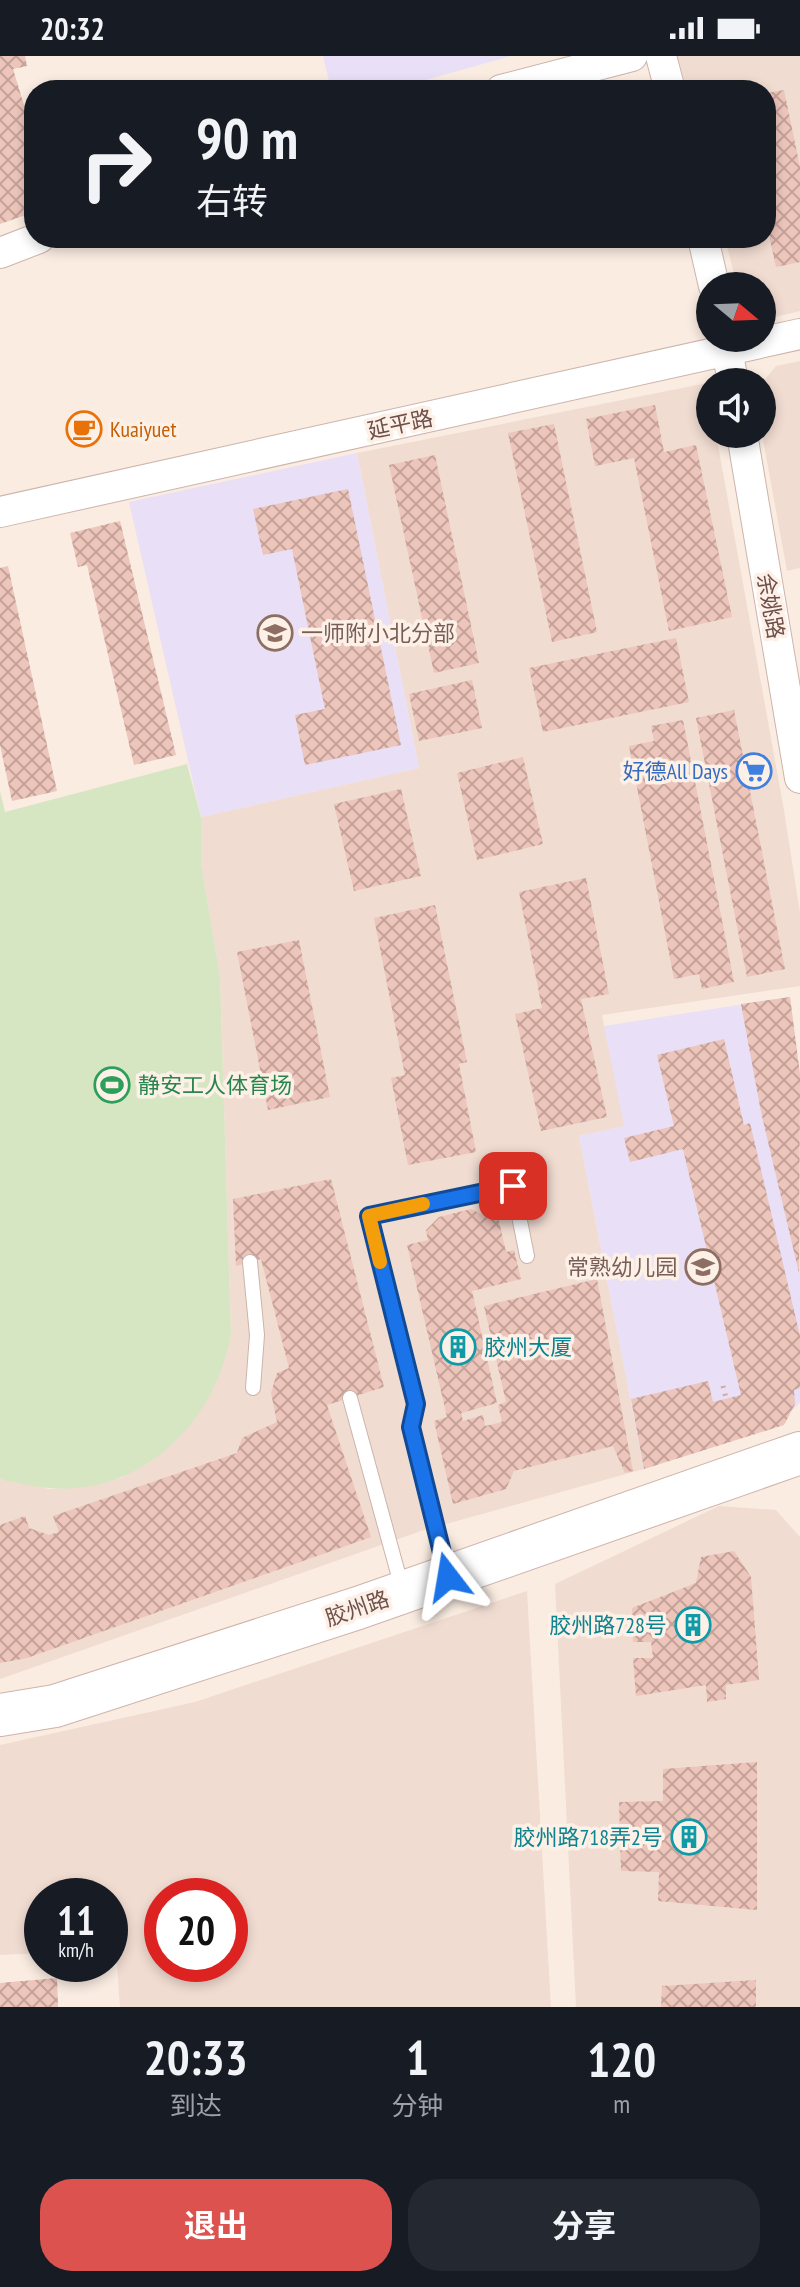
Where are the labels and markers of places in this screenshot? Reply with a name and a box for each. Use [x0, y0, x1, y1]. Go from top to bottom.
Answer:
cafe icon: Kuaiyuet [65, 410, 103, 448]
place label: Kuaiyuet [110, 415, 176, 443]
school or university icon: 一师附小北分部 [256, 614, 294, 652]
place label: 一师附小北分部 [301, 619, 455, 647]
supermarket icon: 好德All Days [735, 752, 773, 790]
place label: 好德All Days [623, 757, 728, 785]
sports icon: 静安工人体育场 [93, 1066, 131, 1104]
place label: 静安工人体育场 [138, 1071, 292, 1099]
pin [479, 1152, 547, 1220]
school or university icon: 常熟幼儿园 [684, 1248, 722, 1286]
place label: 常熟幼儿园 [567, 1253, 677, 1281]
building icon: 胶州大厦 [439, 1328, 477, 1366]
place label: 胶州大厦 [484, 1333, 572, 1361]
building icon: 胶州路728号 [674, 1606, 712, 1644]
place label: 胶州路728号 [549, 1611, 667, 1639]
building icon: 胶州路718弄2号 [670, 1818, 708, 1856]
place label: 胶州路718弄2号 [513, 1823, 663, 1851]

